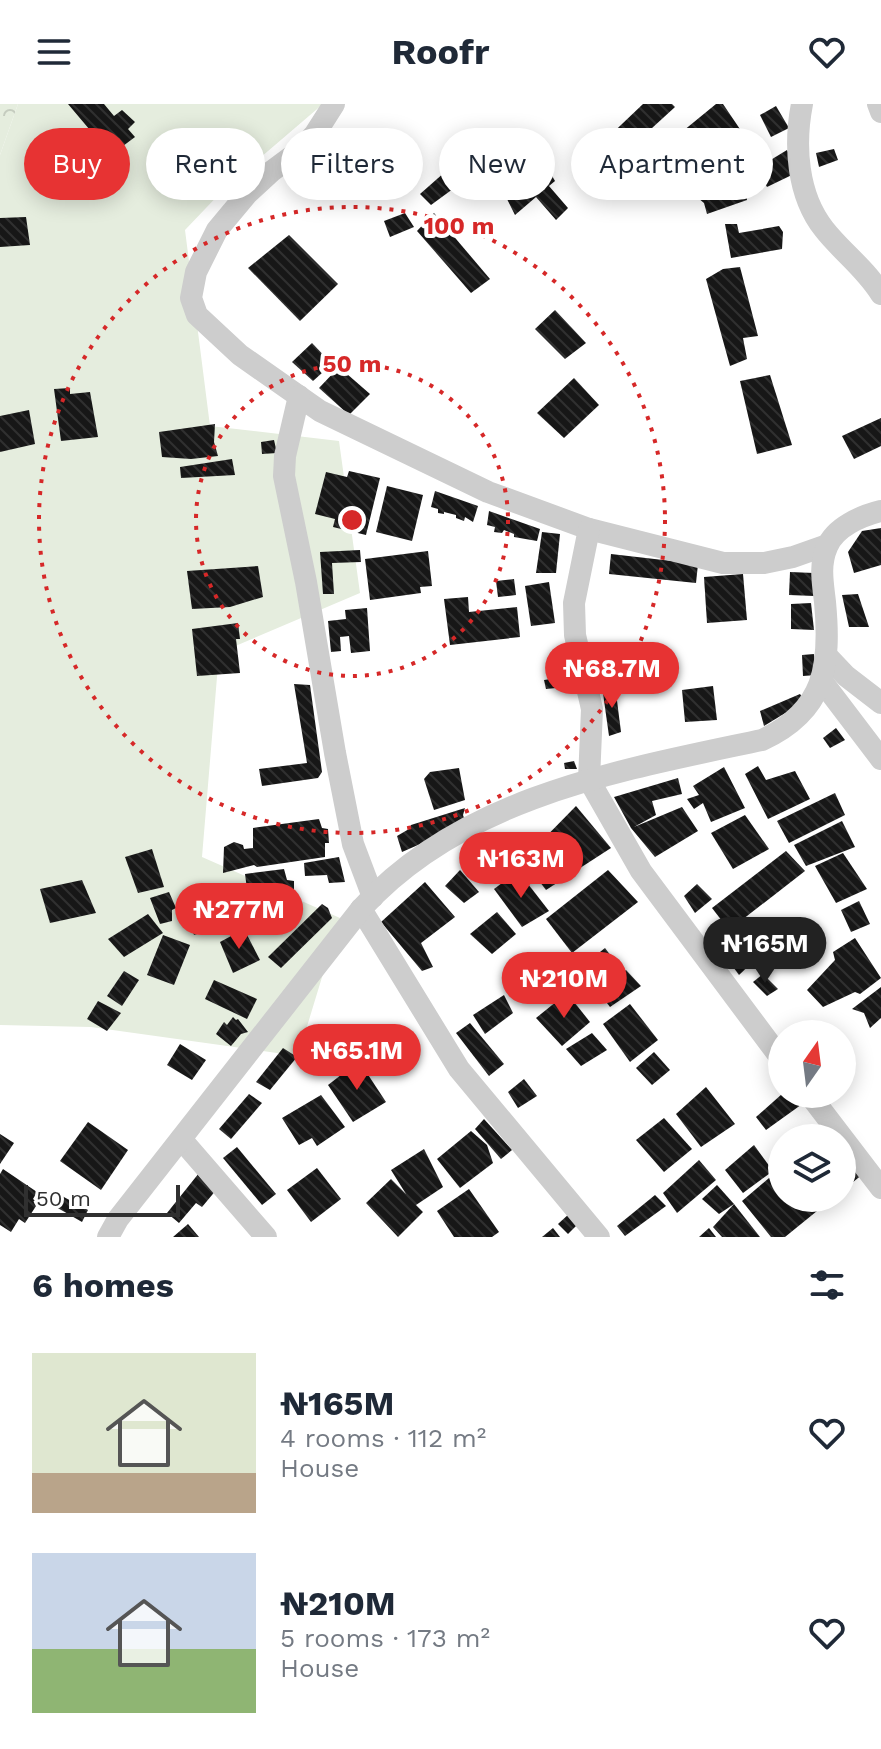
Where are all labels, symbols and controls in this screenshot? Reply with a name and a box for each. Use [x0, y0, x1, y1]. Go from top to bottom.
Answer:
icon: menu [32, 30, 76, 74]
icon: heart [805, 30, 849, 74]
text: Roofr [392, 31, 489, 73]
chip: Buy [24, 128, 130, 200]
chip: Rent [146, 128, 265, 200]
chip: Filters [281, 128, 423, 200]
chip: New [439, 128, 555, 200]
chip: Apartment [571, 128, 773, 200]
text: 100 m [424, 212, 494, 240]
text: 50 m [323, 350, 381, 378]
centre of rings [338, 506, 366, 534]
pin: ₦68.7M [547, 642, 677, 710]
text: ₦68.7M [563, 653, 661, 683]
pin: ₦163M [465, 832, 577, 900]
text: ₦163M [477, 843, 565, 873]
pin: ₦277M [183, 883, 295, 951]
text: ₦277M [193, 894, 285, 924]
pin: ₦165M [709, 917, 821, 985]
text: ₦165M [721, 928, 809, 958]
pin: ₦210M [508, 952, 620, 1020]
text: ₦210M [520, 963, 608, 993]
north arrow [768, 1020, 856, 1108]
map controls [768, 1020, 856, 1212]
pin: ₦65.1M [292, 1024, 422, 1092]
text: ₦65.1M [311, 1035, 403, 1065]
button: layers [768, 1124, 856, 1212]
scale bar [24, 1181, 180, 1217]
text: 50 m [36, 1186, 91, 1211]
icon: filters [805, 1263, 849, 1307]
text: 6 homes [32, 1265, 174, 1305]
text: ₦165M [280, 1383, 394, 1423]
icon: home [96, 1385, 192, 1481]
icon: heart [805, 1411, 849, 1455]
text: 4 rooms · 112 m² [280, 1423, 486, 1453]
text: House [280, 1453, 359, 1483]
text: ₦210M [280, 1583, 396, 1623]
icon: home [96, 1585, 192, 1681]
icon: heart [805, 1611, 849, 1655]
text: 5 rooms · 173 m² [280, 1623, 490, 1653]
text: House [280, 1653, 359, 1683]

